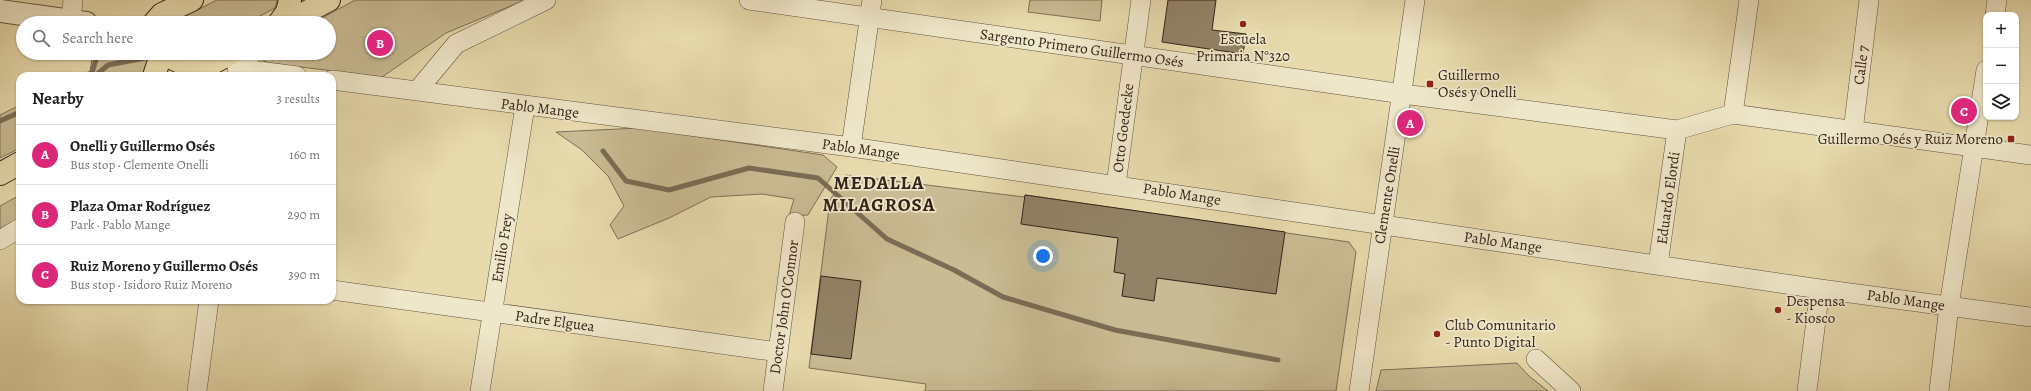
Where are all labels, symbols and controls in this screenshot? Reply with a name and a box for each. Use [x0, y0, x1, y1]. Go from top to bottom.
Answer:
map controls [1983, 12, 2019, 120]
button: + [1983, 12, 2019, 48]
search box [16, 16, 336, 60]
marker: Escuela Primaria N°320 [1238, 19, 1248, 29]
street label: Sargento Primero Guillermo Osés [979, 24, 1185, 72]
icon: search [30, 27, 52, 49]
text: Search here [62, 28, 133, 48]
pin: B [367, 28, 393, 58]
place label: Escuela Primaria N°320 [1196, 29, 1290, 66]
street label: Calle 7 [1849, 43, 1873, 86]
button: − [1983, 48, 2019, 84]
place label: Guillermo Osés y Onelli [1438, 65, 1517, 102]
marker: Guillermo Osés y Onelli [1425, 79, 1435, 89]
street label: Otto Goedecke [1108, 82, 1138, 174]
button: layers [1983, 84, 2019, 120]
text: Nearby [32, 87, 83, 110]
text: 3 results [276, 90, 320, 107]
street label: Pablo Mange [500, 93, 581, 123]
pin: C [1951, 96, 1977, 126]
pin: A [1397, 108, 1423, 138]
place label: Guillermo Osés y Ruiz Moreno [1818, 129, 2003, 149]
street label: Pablo Mange [821, 134, 902, 164]
marker: Guillermo Osés y Ruiz Moreno [2006, 134, 2016, 144]
text: Onelli y Guillermo Osés [70, 136, 215, 156]
street label: Clemente Onelli [1369, 145, 1405, 245]
text: A [41, 146, 49, 163]
text: 160 m [289, 146, 320, 163]
street label: Eduardo Elordi [1652, 150, 1684, 246]
text: Bus stop · Clemente Onelli [70, 156, 209, 173]
district label: MEDALLA MILAGROSA [822, 170, 936, 218]
street label: Pablo Mange [1142, 178, 1223, 210]
text: Plaza Omar Rodríguez [70, 196, 210, 216]
text: B [41, 206, 49, 223]
text: 290 m [288, 206, 320, 223]
street label: Emilio Frey [487, 212, 517, 284]
text: Park · Pablo Mange [70, 216, 170, 233]
street label: Pablo Mange [1463, 227, 1544, 257]
street label: Doctor John O'Connor [765, 238, 803, 375]
your location [1033, 246, 1053, 266]
text: Ruiz Moreno y Guillermo Osés [70, 256, 258, 276]
text: C [41, 266, 49, 283]
text: 390 m [288, 266, 320, 283]
text: Bus stop · Isidoro Ruiz Moreno [70, 276, 232, 293]
street label: Pablo Mange [1866, 285, 1947, 315]
place label: Despensa - Kiosco [1786, 291, 1845, 328]
marker: Despensa - Kiosco [1773, 305, 1783, 315]
street label: Padre Elguea [514, 306, 596, 336]
place label: Club Comunitario - Punto Digital [1445, 315, 1556, 352]
marker: Club Comunitario - Punto Digital [1432, 329, 1442, 339]

